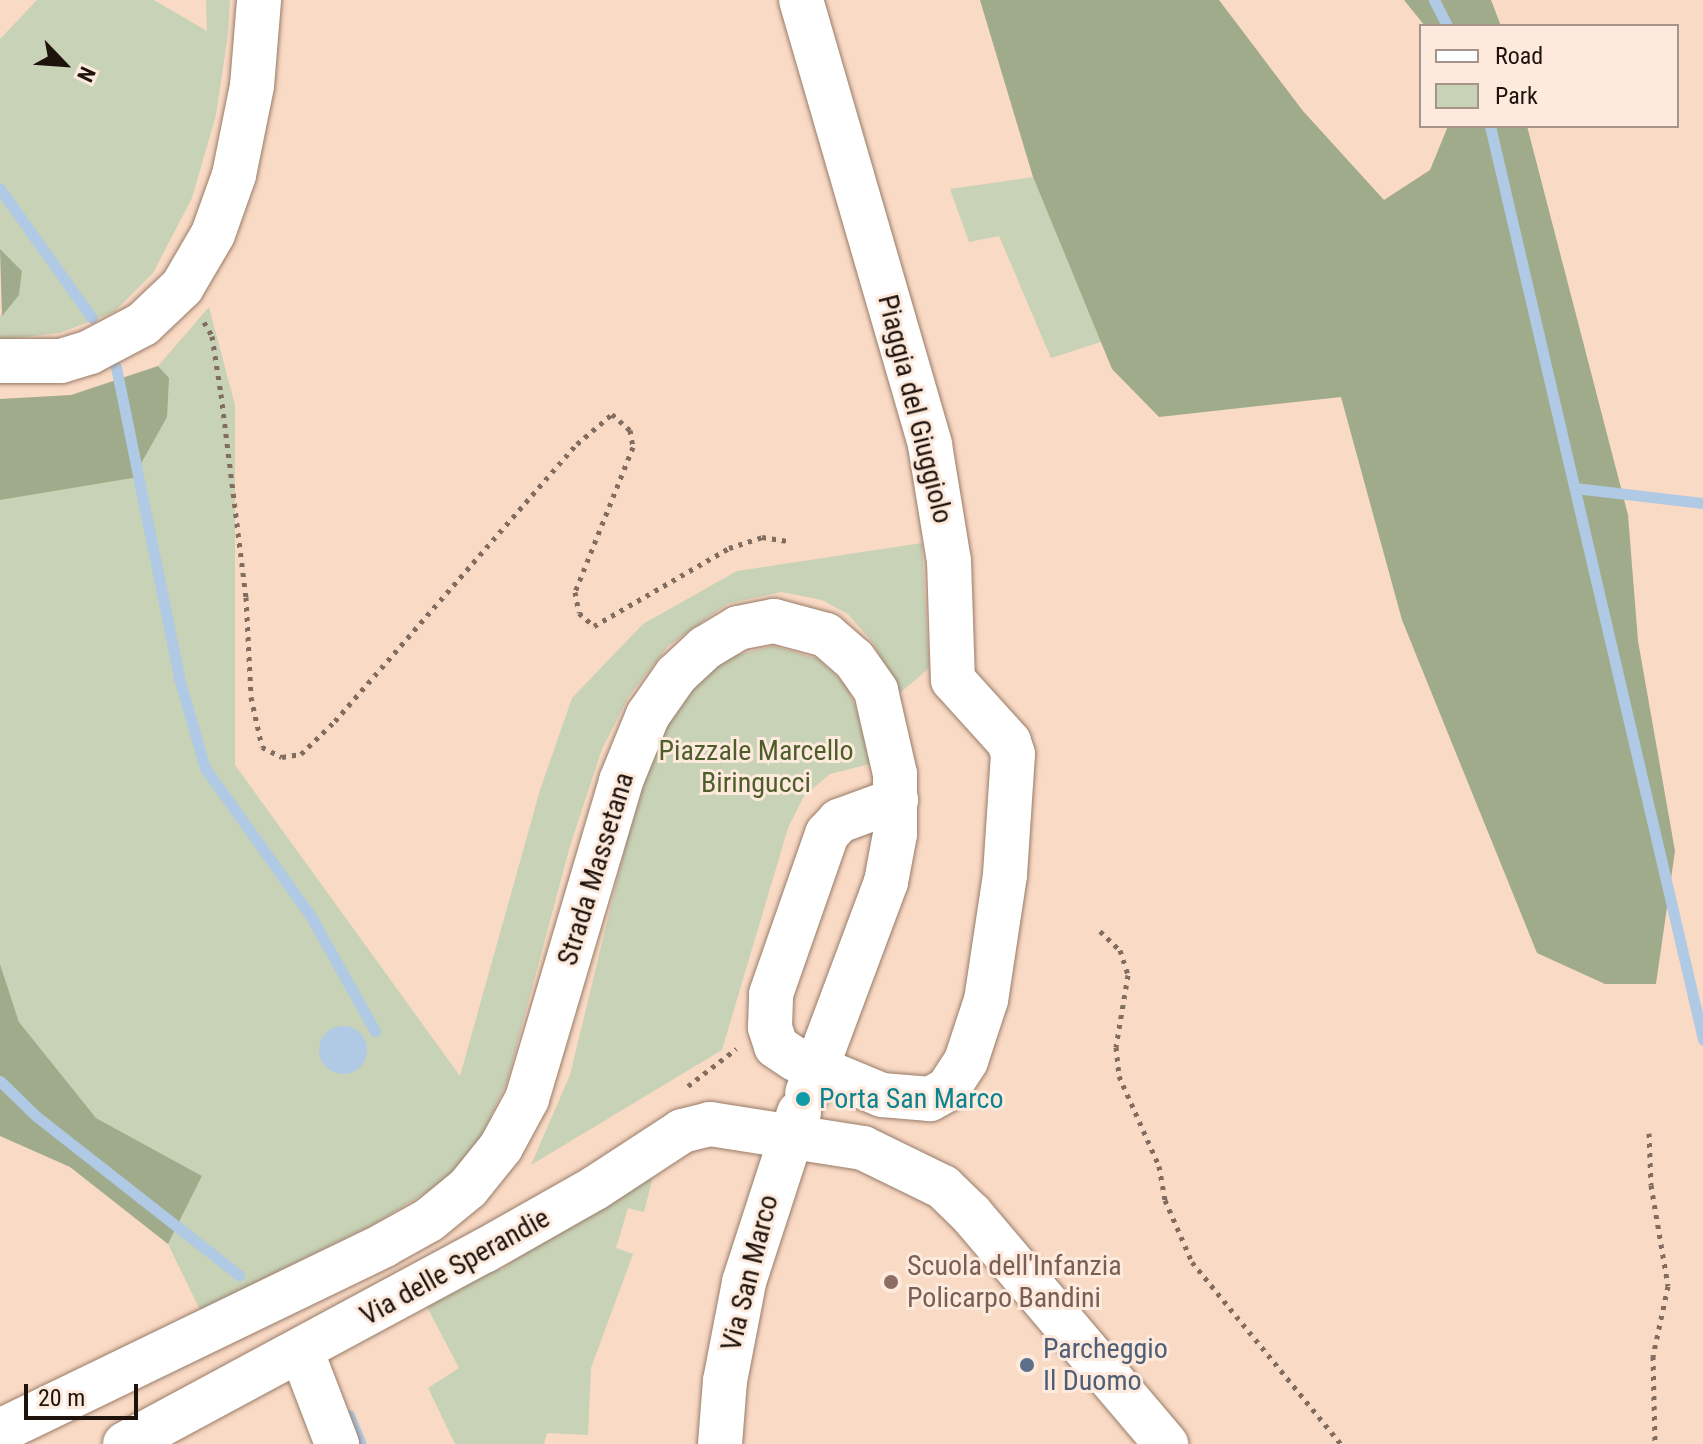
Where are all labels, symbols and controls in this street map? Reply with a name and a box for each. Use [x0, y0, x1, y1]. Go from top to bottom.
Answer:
north arrow [24, 24, 104, 104]
legend [1419, 24, 1679, 128]
text: Road [1495, 42, 1543, 70]
text: N [72, 63, 100, 86]
text: Park [1495, 82, 1538, 110]
street label: Piaggia del Giuggiolo [870, 291, 960, 527]
park label: Piazzale Marcello Biringucci [658, 734, 854, 800]
street label: Strada Massetana [551, 769, 641, 969]
place label: Porta San Marco [819, 1082, 1003, 1116]
marker: Porta San Marco [794, 1090, 812, 1108]
street label: Via San Marco [714, 1191, 786, 1355]
street label: Via delle Sperandie [354, 1201, 556, 1333]
place label: Scuola dell'Infanzia Policarpo Bandini [907, 1249, 1122, 1315]
marker: Scuola dell'Infanzia Policarpo Bandini [882, 1273, 900, 1291]
place label: Parcheggio Il Duomo [1043, 1332, 1168, 1398]
marker: Parcheggio Il Duomo [1018, 1356, 1036, 1374]
scale bar [28, 1368, 142, 1418]
text: 20 m [38, 1384, 85, 1412]

